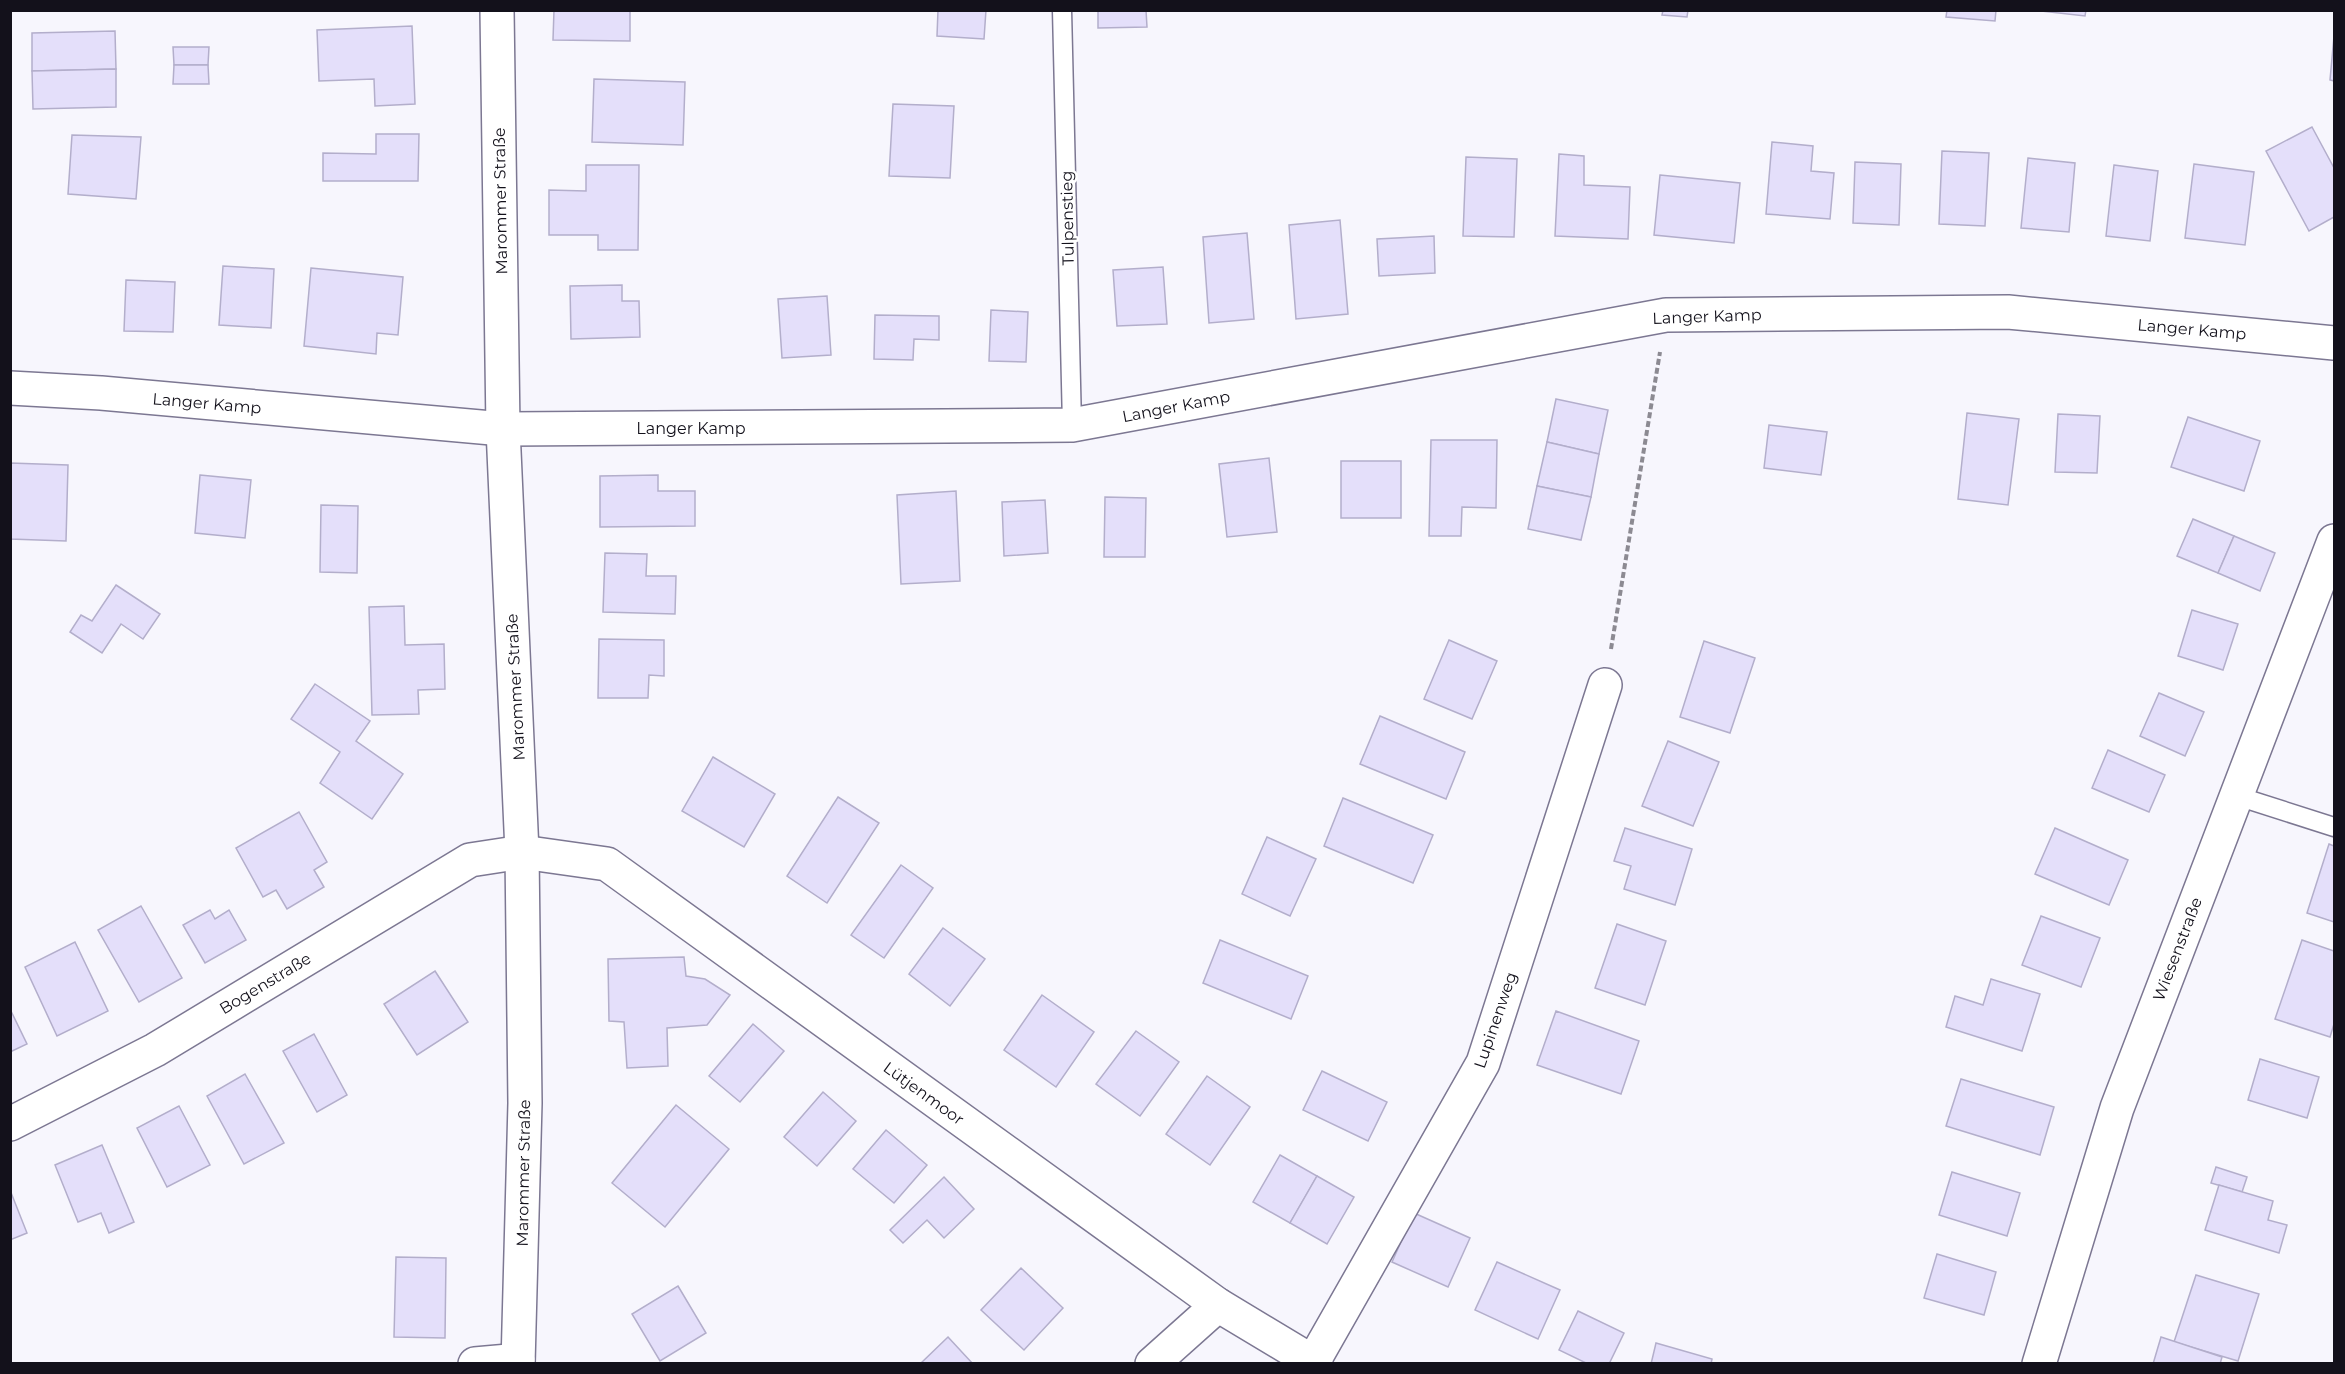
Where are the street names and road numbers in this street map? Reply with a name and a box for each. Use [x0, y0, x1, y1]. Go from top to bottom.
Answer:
street label: Marommer Straße [490, 127, 511, 275]
street label: Tulpenstieg [1057, 171, 1078, 265]
street label: Langer Kamp [1652, 305, 1762, 328]
street label: Langer Kamp [2137, 315, 2247, 344]
street label: Langer Kamp [1121, 387, 1232, 426]
street label: Langer Kamp [152, 389, 262, 418]
street label: Langer Kamp [636, 419, 746, 438]
street label: Marommer Straße [502, 613, 529, 761]
street label: Wiesenstraße [2149, 895, 2206, 1004]
street label: Bogenstraße [216, 949, 314, 1018]
street label: Lupinenweg [1470, 969, 1521, 1071]
street label: Lütjenmoor [880, 1058, 968, 1129]
street label: Marommer Straße [513, 1099, 534, 1247]

